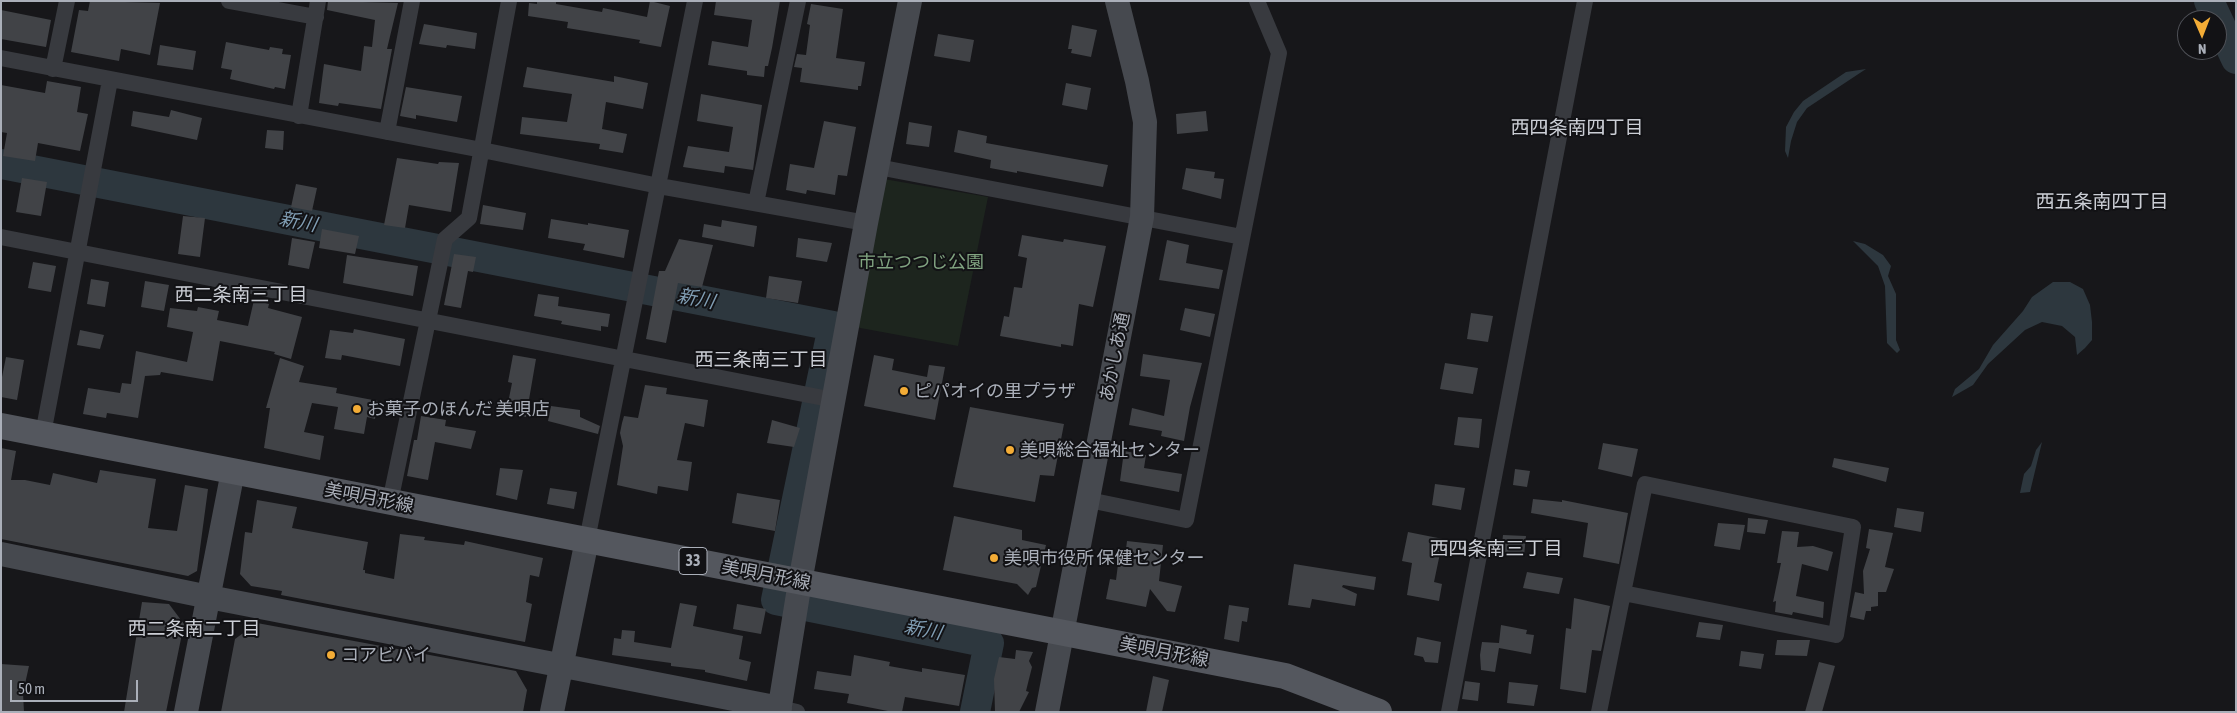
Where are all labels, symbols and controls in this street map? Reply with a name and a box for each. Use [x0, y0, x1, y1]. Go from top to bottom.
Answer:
north arrow [2177, 10, 2227, 60]
text: N [2198, 41, 2207, 57]
district label: 西四条南四丁目 [1511, 117, 1643, 139]
district label: 西五条南四丁目 [2036, 191, 2168, 213]
water label: 新川 [277, 207, 319, 237]
park label: 市立つつじ公園 [858, 251, 984, 273]
district label: 西二条南三丁目 [175, 284, 307, 306]
water label: 新川 [675, 284, 717, 314]
street label: あかしあ通 [1096, 311, 1134, 403]
district label: 西三条南三丁目 [695, 349, 827, 371]
place label: ピパオイの里プラザ [914, 380, 1076, 402]
marker: ピパオイの里プラザ [898, 385, 910, 397]
place label: お菓子のほんだ 美唄店 [367, 398, 549, 420]
marker: お菓子のほんだ 美唄店 [351, 403, 363, 415]
place label: 美唄総合福祉センター [1020, 439, 1200, 461]
marker: 美唄総合福祉センター [1004, 444, 1016, 456]
street label: 美唄月形線 [323, 479, 415, 517]
district label: 西四条南三丁目 [1430, 538, 1562, 560]
place label: 美唄市役所 保健センター [1004, 547, 1204, 569]
road number: 33 [679, 548, 707, 574]
marker: 美唄市役所 保健センター [988, 552, 1000, 564]
street label: 美唄月形線 [720, 556, 812, 594]
water label: 新川 [902, 615, 944, 645]
district label: 西二条南二丁目 [128, 618, 260, 640]
street label: 美唄月形線 [1118, 633, 1210, 671]
place label: コアビバイ [341, 644, 431, 666]
marker: コアビバイ [325, 649, 337, 661]
scale bar [12, 670, 140, 702]
text: 50 m [18, 680, 45, 697]

